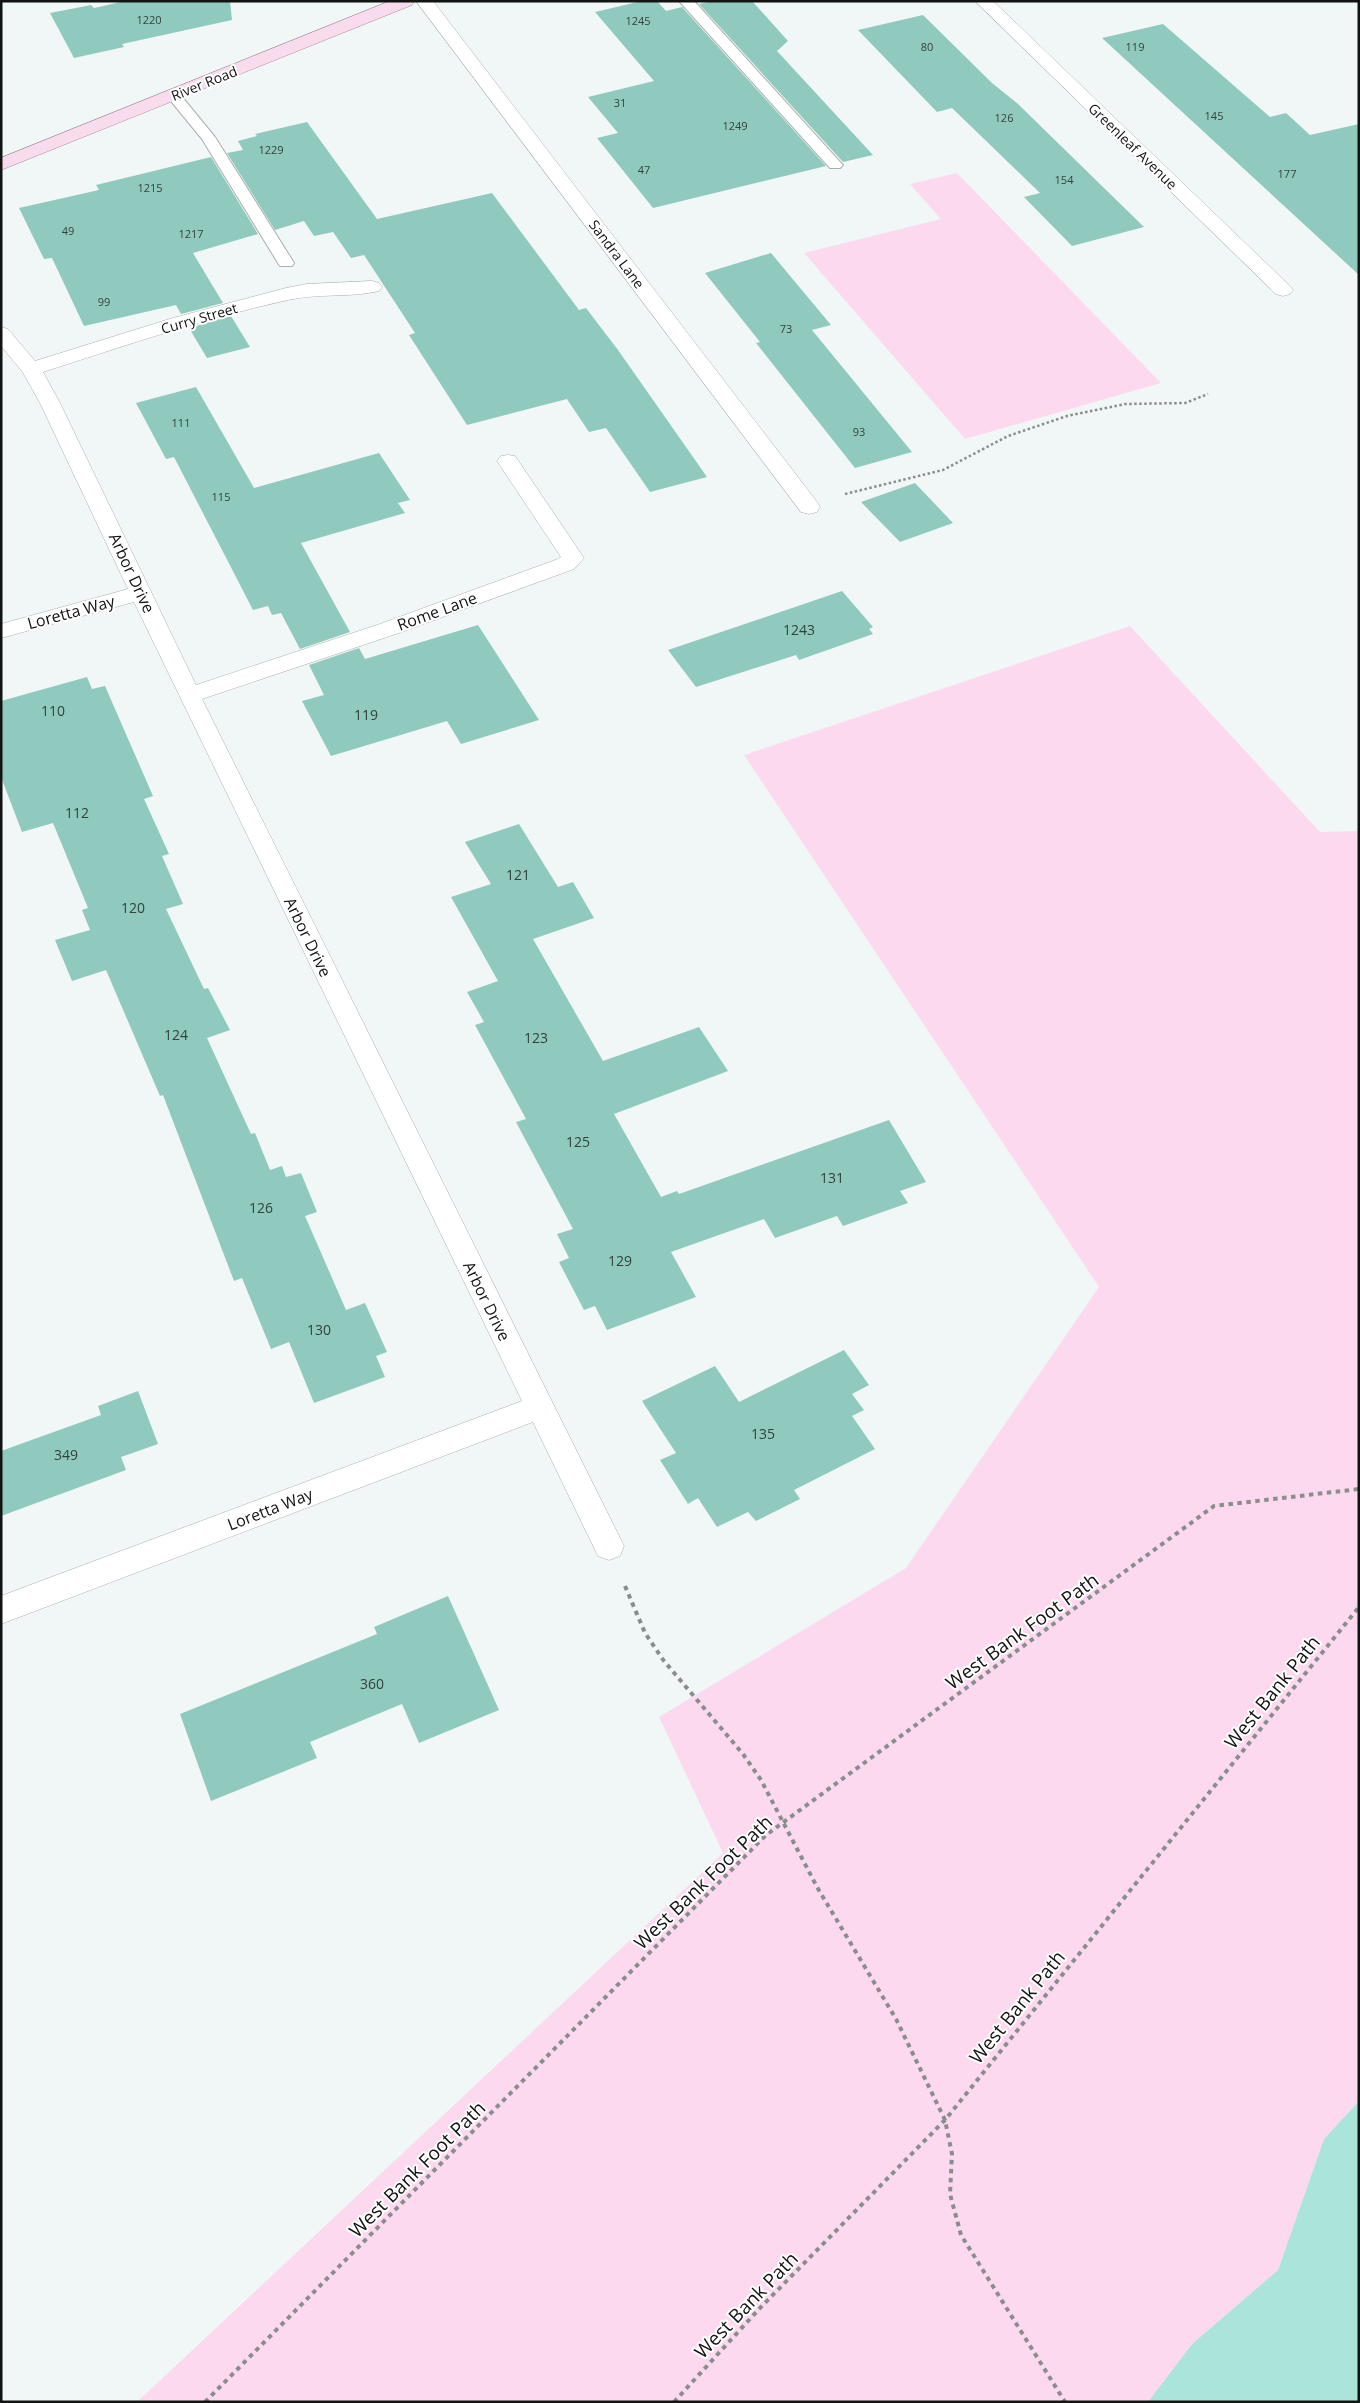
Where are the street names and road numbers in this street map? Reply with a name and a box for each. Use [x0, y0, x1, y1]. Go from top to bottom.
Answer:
street label: River Road [168, 61, 240, 105]
street label: Greenleaf Avenue [1085, 99, 1182, 193]
street label: Sandra Lane [585, 216, 649, 292]
street label: Curry Street [159, 298, 239, 338]
street label: Arbor Drive [104, 529, 160, 617]
street label: Rome Lane [394, 586, 480, 636]
street label: Loretta Way [25, 590, 118, 634]
street label: Arbor Drive [279, 894, 337, 980]
street label: Arbor Drive [458, 1258, 516, 1344]
street label: Loretta Way [224, 1482, 317, 1535]
street label: West Bank Foot Path [940, 1567, 1104, 1695]
street label: West Bank Path [1218, 1630, 1326, 1754]
street label: West Bank Foot Path [628, 1809, 778, 1955]
street label: West Bank Path [963, 1945, 1071, 2069]
street label: West Bank Foot Path [343, 2095, 491, 2243]
street label: West Bank Path [688, 2246, 804, 2364]

